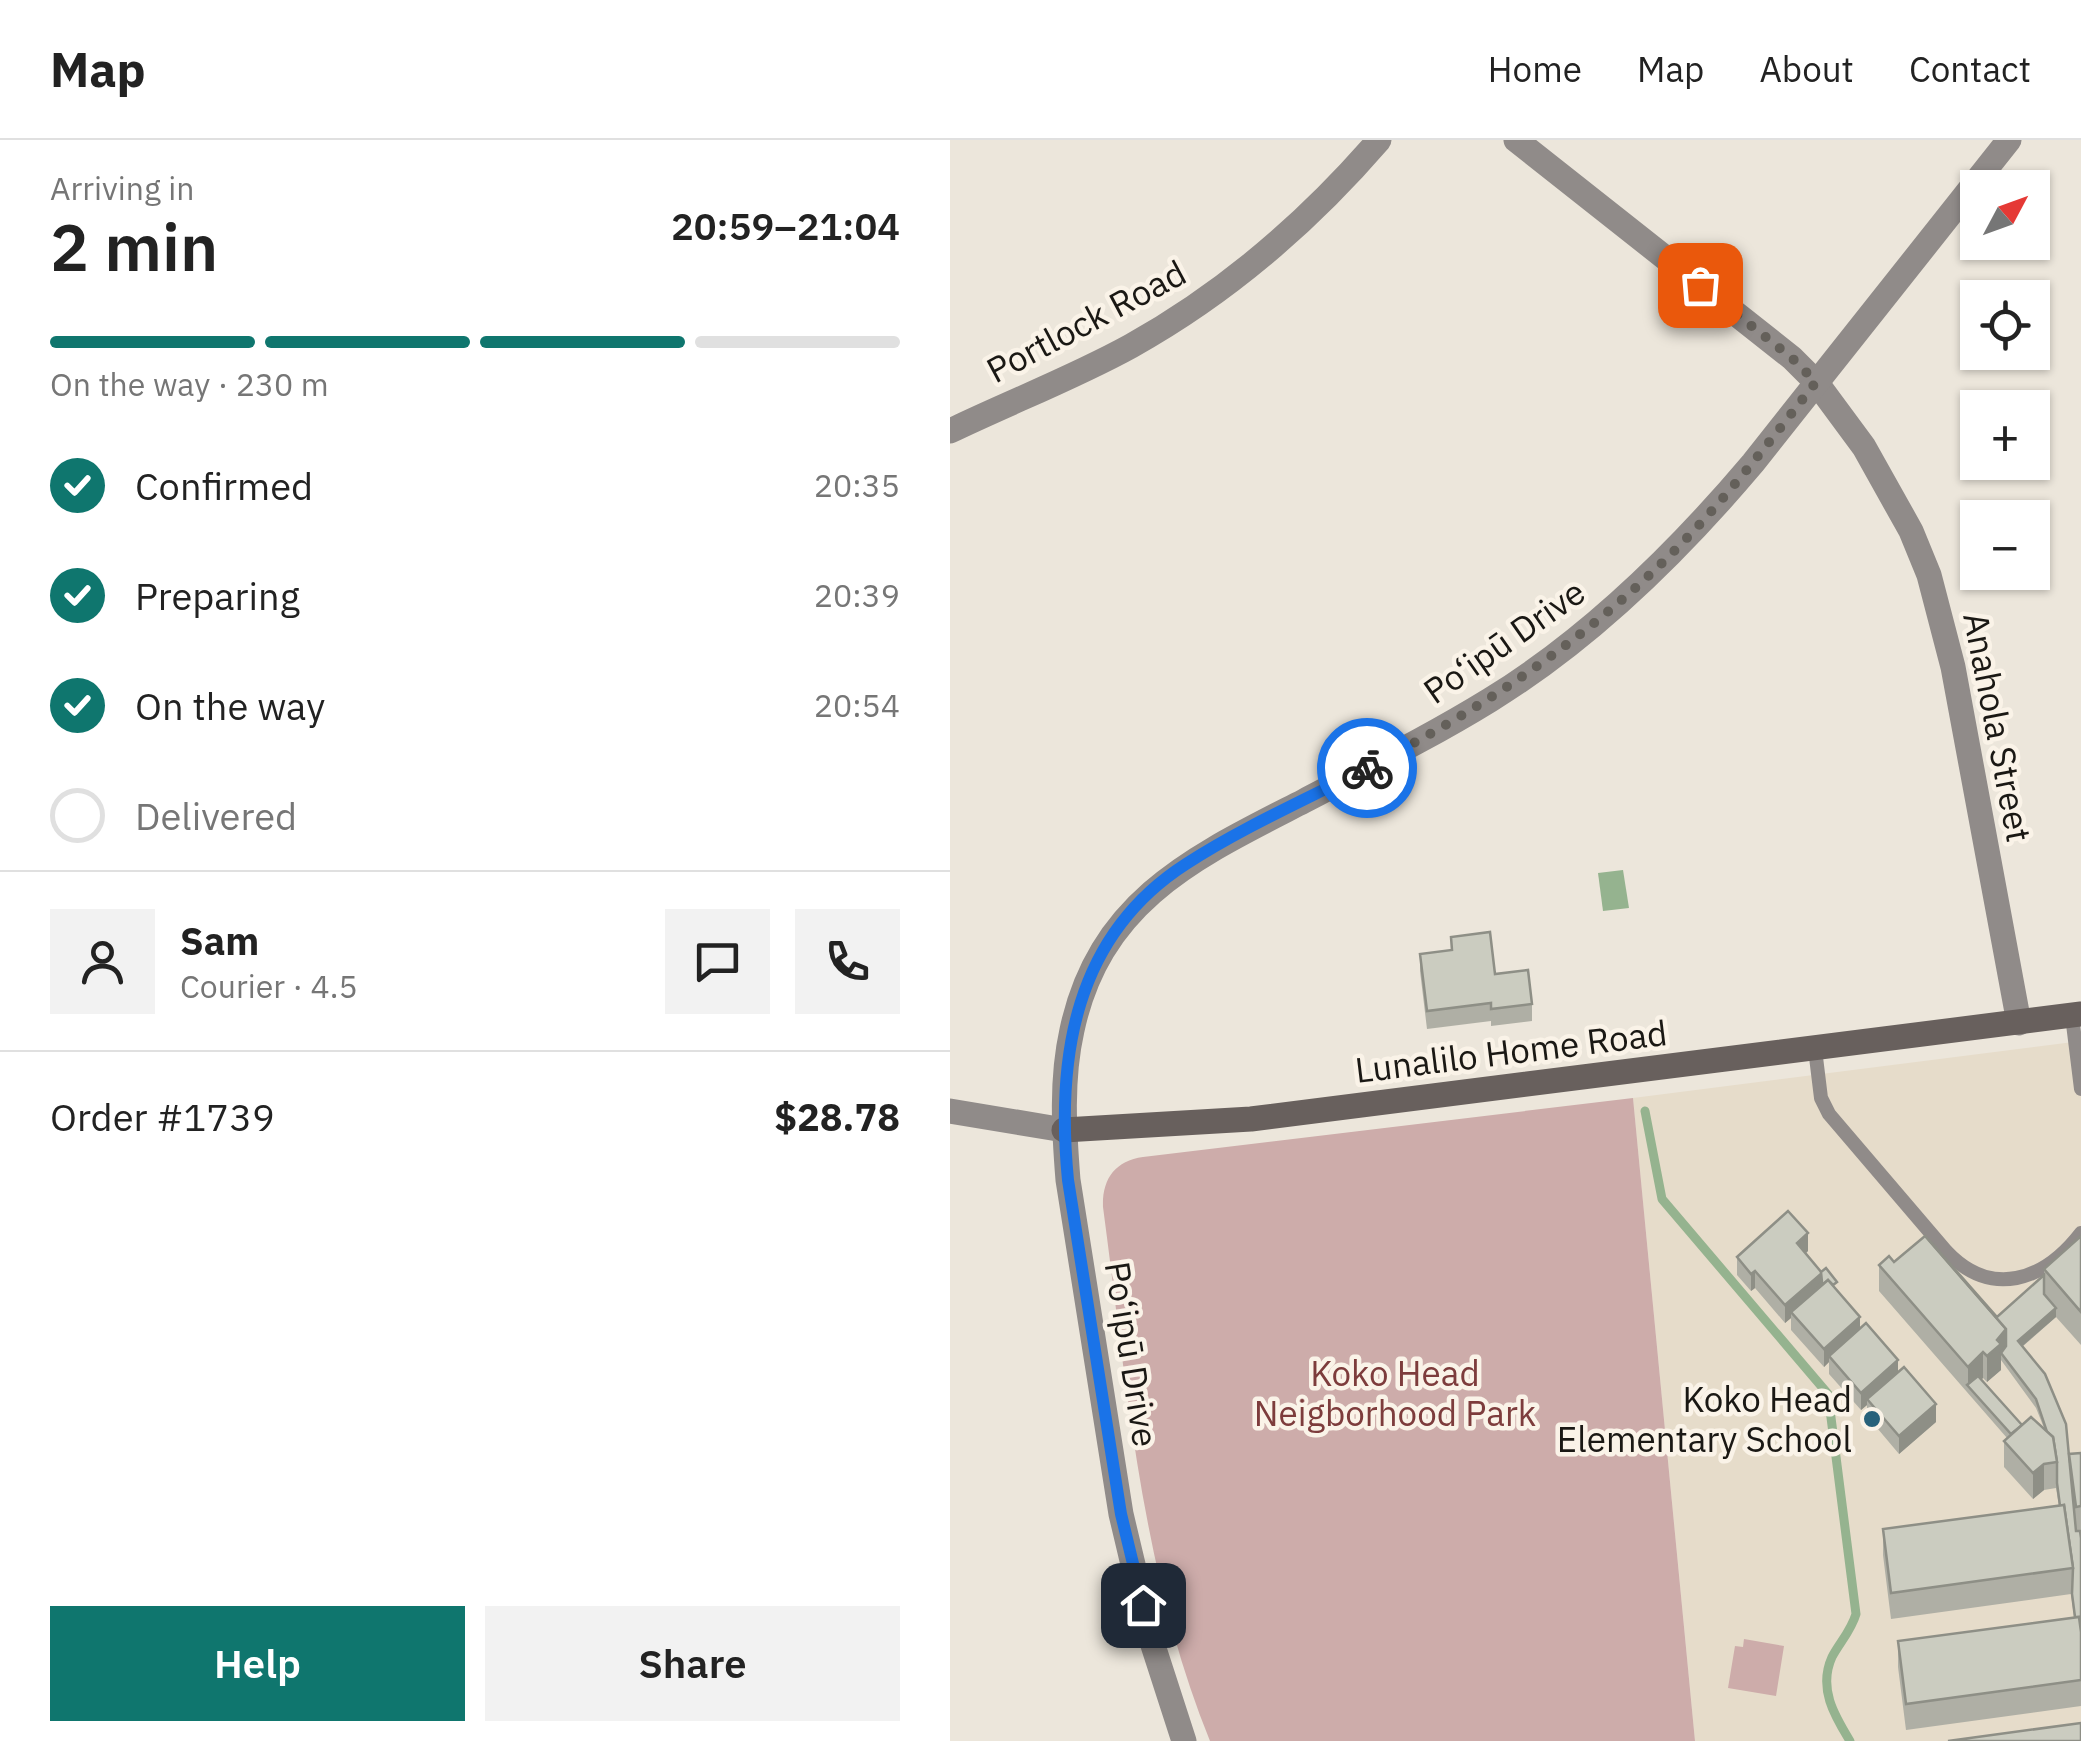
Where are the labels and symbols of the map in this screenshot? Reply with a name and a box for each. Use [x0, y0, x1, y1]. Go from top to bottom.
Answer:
north arrow [1960, 170, 2050, 260]
pin [1658, 243, 1743, 328]
street label: Portlock Road [978, 249, 1194, 393]
street label: Po‘ipū Drive [1414, 569, 1594, 713]
street label: Anahola Street [1953, 608, 2043, 846]
courier [1317, 718, 1417, 818]
street label: Lunalilo Home Road [1352, 1009, 1670, 1093]
street label: Po‘ipū Drive [1095, 1258, 1169, 1450]
park label: Koko Head Neigborhood Park [1254, 1350, 1536, 1436]
place label: Koko Head Elementary School [1557, 1376, 1852, 1462]
marker: Koko Head Elementary School [1861, 1408, 1883, 1430]
pin [1101, 1563, 1186, 1648]

